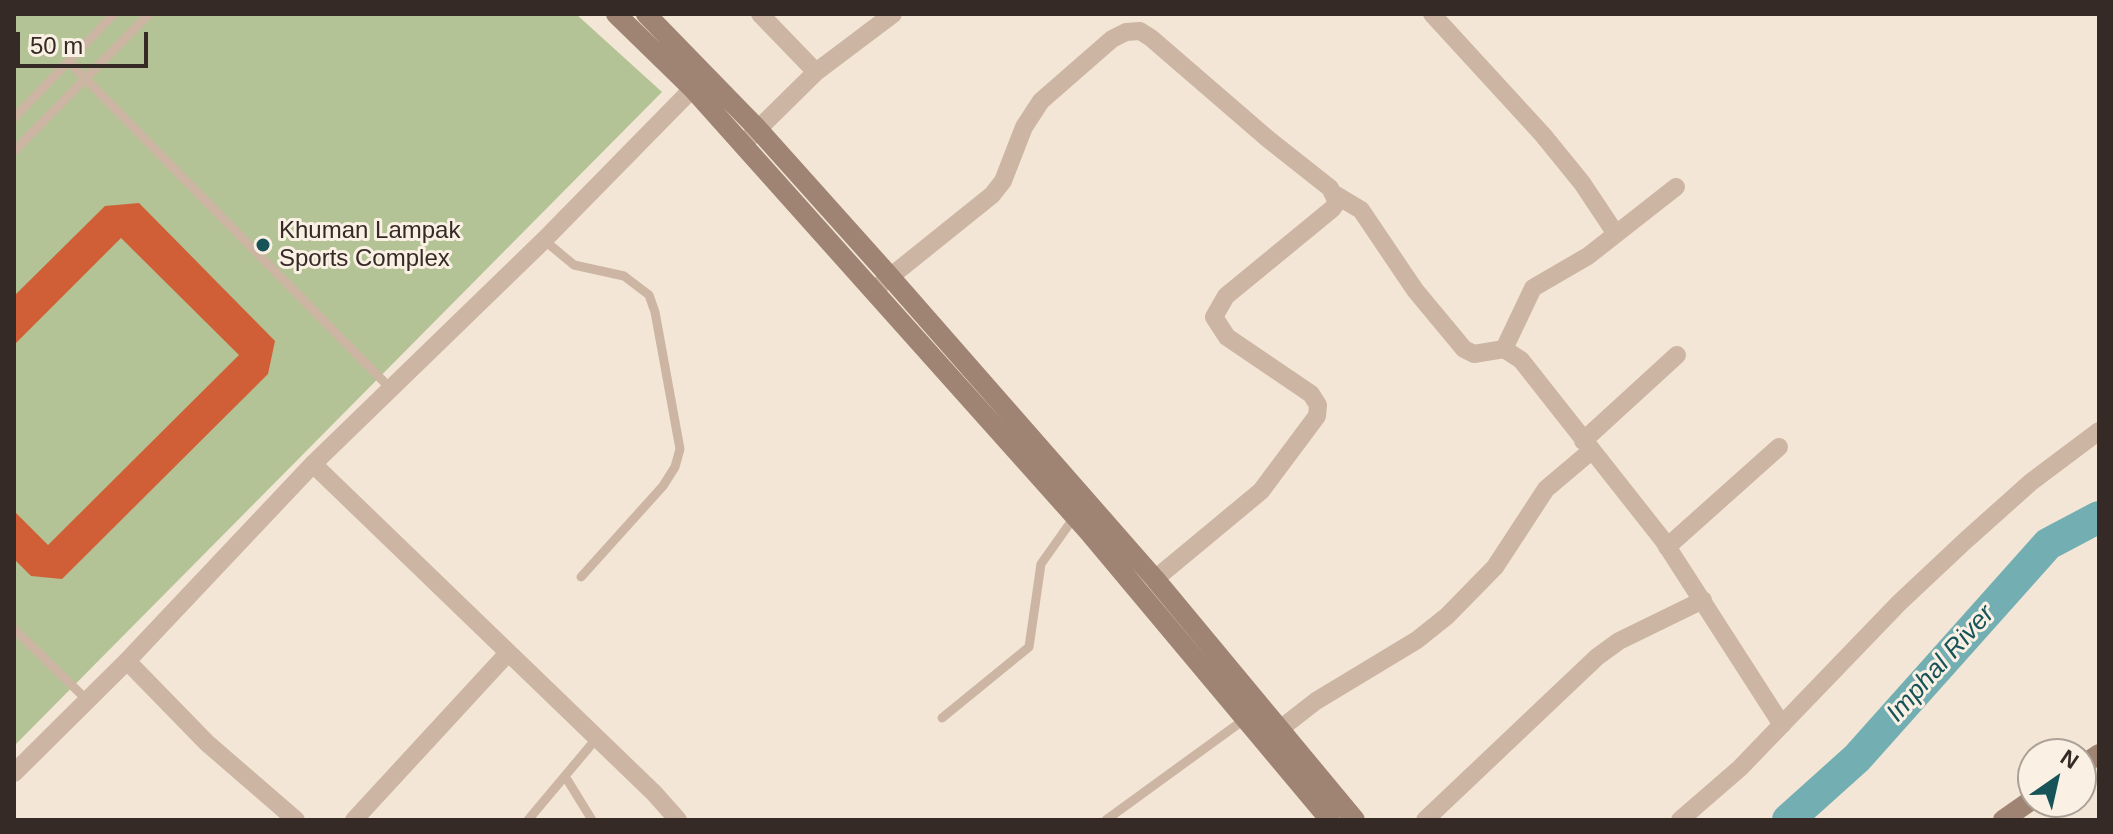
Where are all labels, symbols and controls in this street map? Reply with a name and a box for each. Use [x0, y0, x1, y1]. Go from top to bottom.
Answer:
scale bar [20, 16, 152, 66]
text: 50 m [30, 32, 83, 59]
place label: Khuman Lampak Sports Complex [279, 217, 460, 273]
marker: Khuman Lampak Sports Complex [254, 236, 272, 254]
water label: Imphal River [1881, 599, 2001, 729]
north arrow [2017, 738, 2097, 818]
text: N [2056, 745, 2083, 774]

